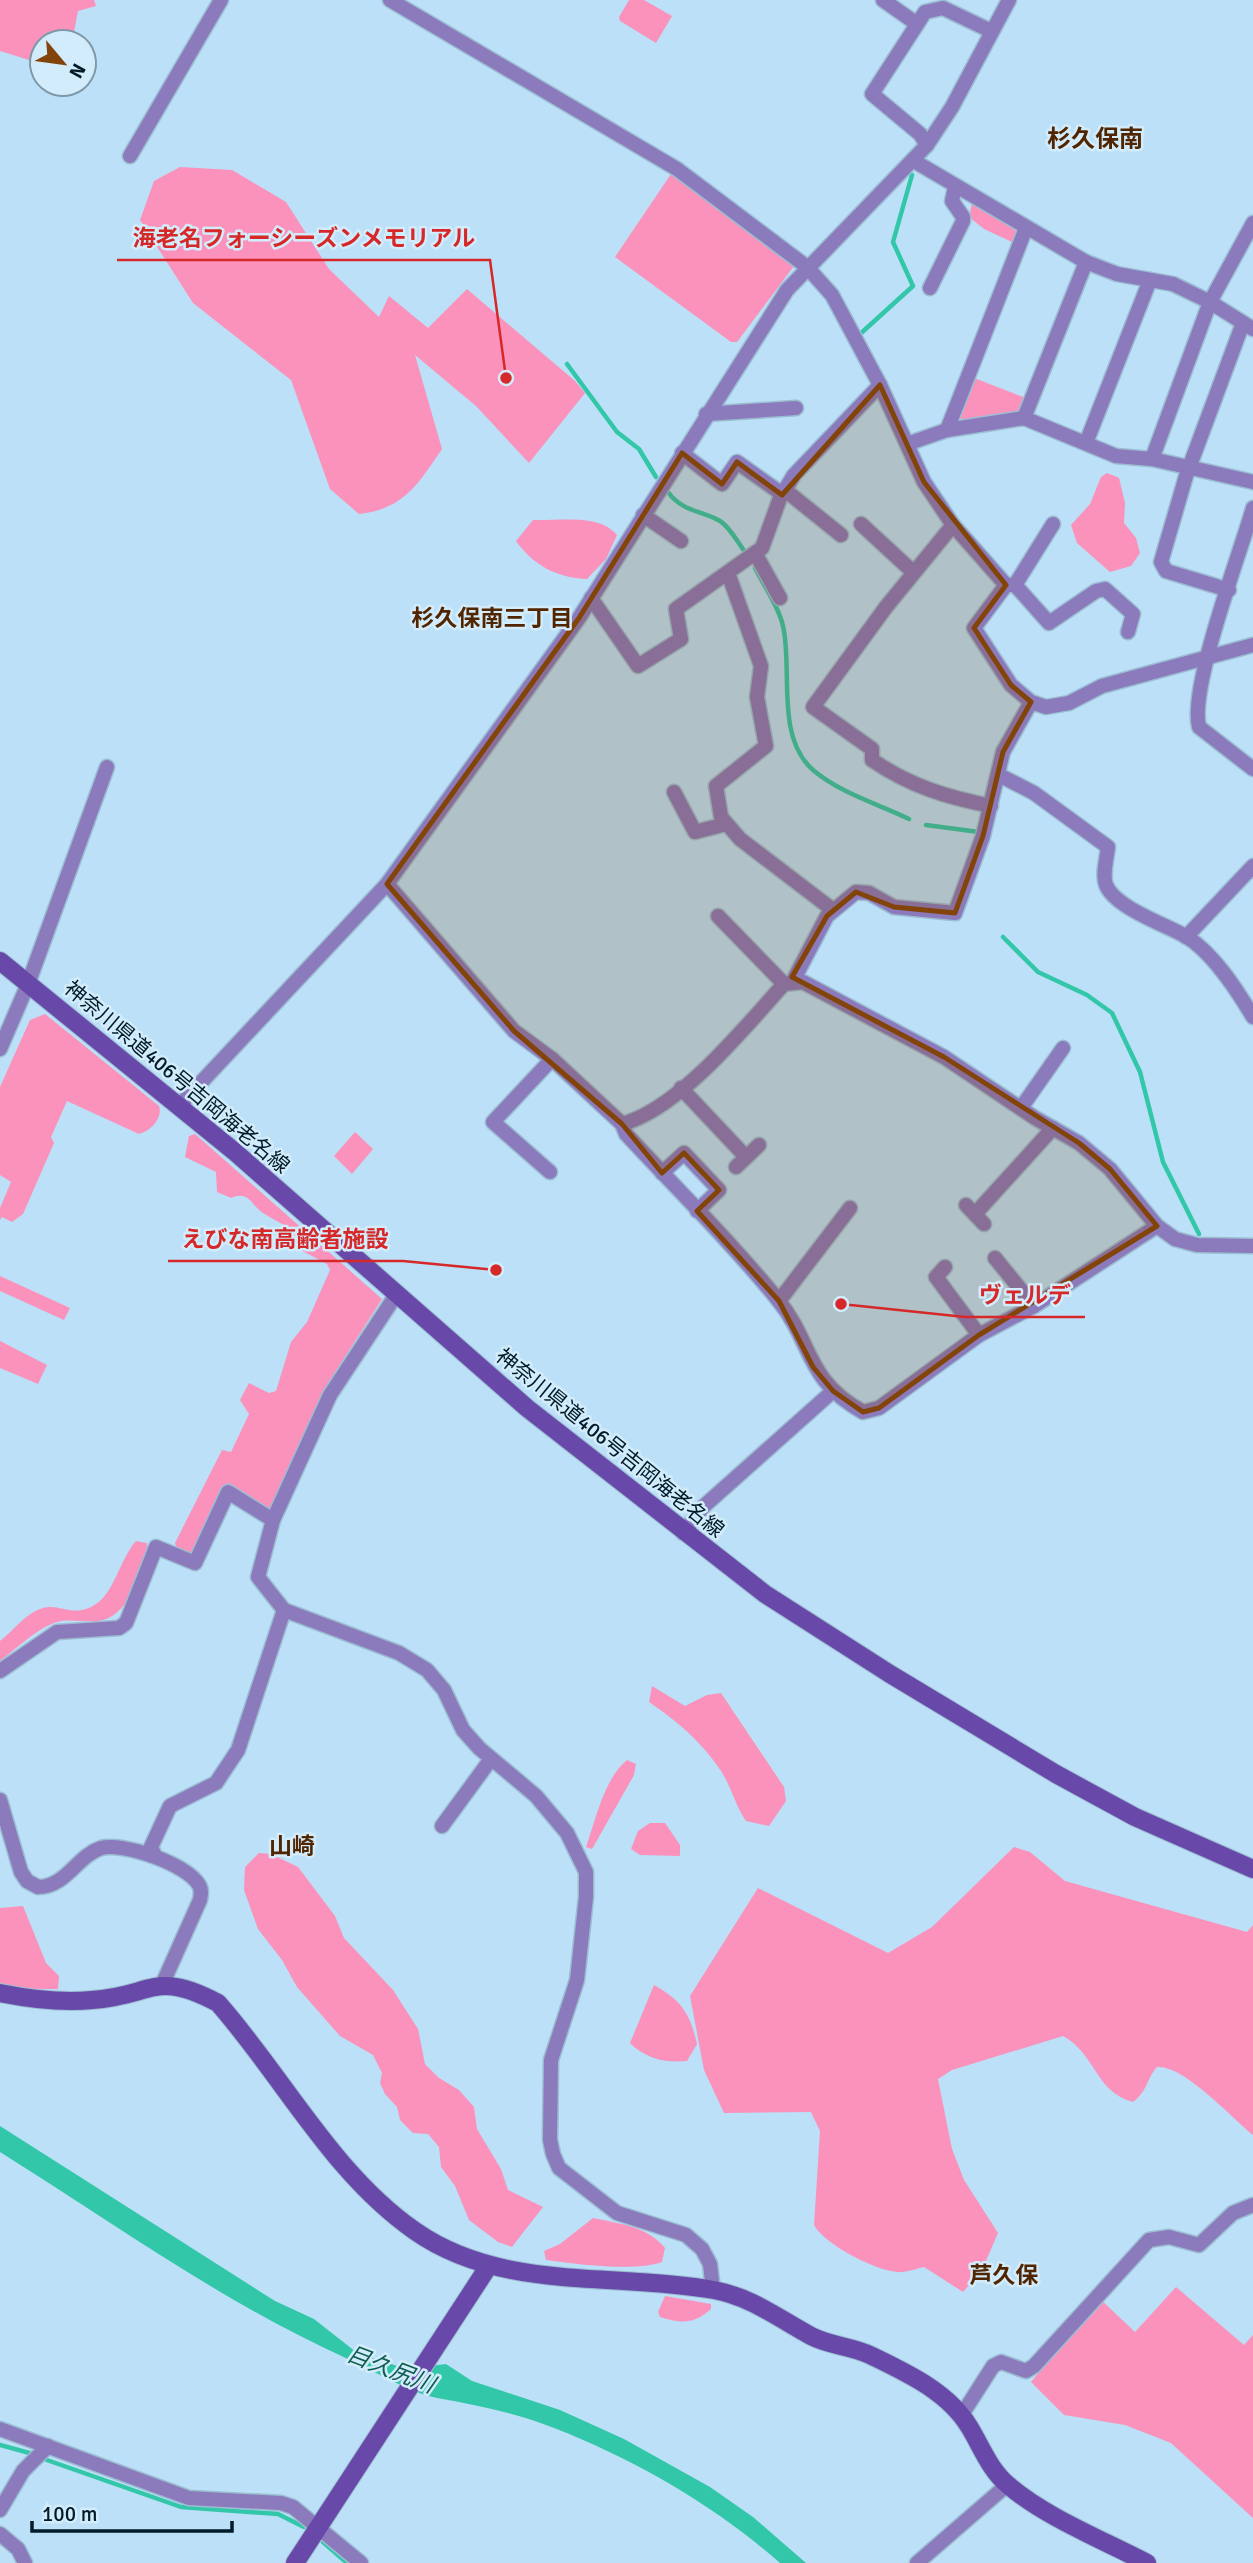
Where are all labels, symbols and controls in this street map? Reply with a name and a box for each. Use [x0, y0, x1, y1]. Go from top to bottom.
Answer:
north arrow [28, 28, 98, 98]
text: N [63, 59, 91, 82]
district label: 杉久保南 [1047, 124, 1143, 154]
callout: 海老名フォーシーズンメモリアル [117, 216, 490, 260]
text: 海老名フォーシーズンメモリアル [133, 224, 475, 253]
district label: 杉久保南三丁目 [412, 604, 573, 633]
street label: 神奈川県道406号吉岡海老名線 [59, 975, 295, 1179]
callout: えびな南高齢者施設 [168, 1217, 403, 1261]
text: えびな南高齢者施設 [182, 1225, 389, 1254]
callout: ヴェルデ [965, 1273, 1085, 1317]
text: ヴェルデ [979, 1281, 1071, 1310]
street label: 神奈川県道406号吉岡海老名線 [491, 1343, 729, 1543]
district label: 山崎 [269, 1832, 315, 1861]
district label: 芦久保 [970, 2261, 1039, 2290]
water label: 目久尻川 [343, 2339, 442, 2401]
scale bar [32, 2490, 231, 2534]
text: 100 m [42, 2501, 97, 2527]

